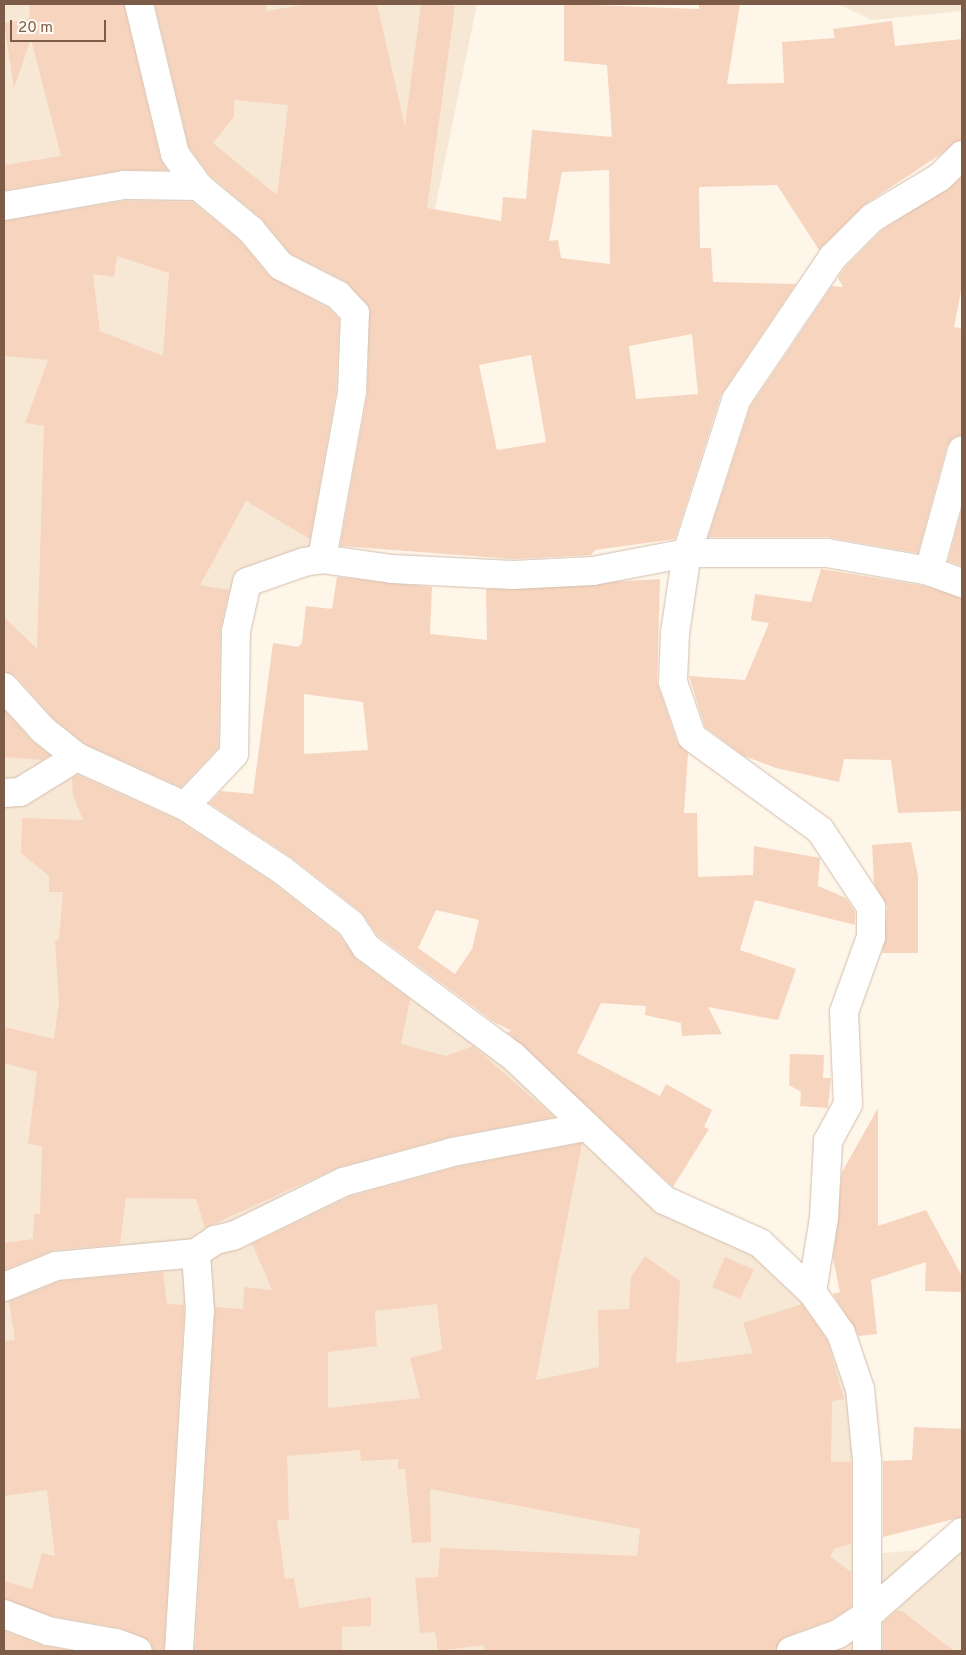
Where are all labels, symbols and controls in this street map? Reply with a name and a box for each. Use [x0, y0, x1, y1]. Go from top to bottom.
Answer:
scale bar [12, 10, 109, 42]
text: 20 m [18, 19, 53, 38]

